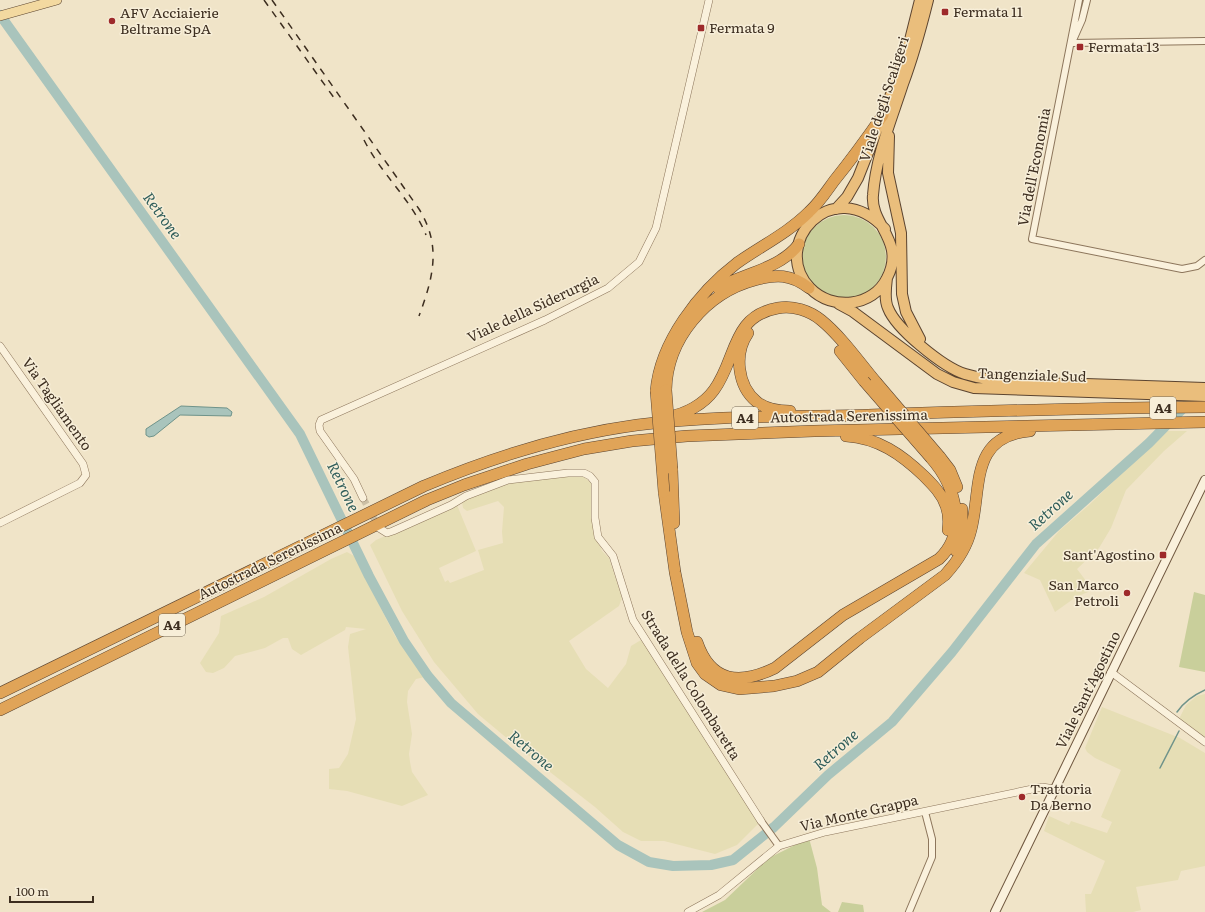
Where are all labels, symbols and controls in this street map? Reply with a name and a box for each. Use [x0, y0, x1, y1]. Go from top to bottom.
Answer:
place label: Fermata 11 [953, 1, 1023, 21]
place label: AFV Acciaierie Beltrame SpA [120, 2, 219, 38]
marker: Fermata 11 [940, 7, 950, 17]
marker: AFV Acciaierie Beltrame SpA [107, 16, 117, 26]
place label: Fermata 9 [709, 17, 775, 37]
marker: Fermata 9 [696, 23, 706, 33]
street label: Viale degli Scaligeri [853, 33, 913, 164]
place label: Fermata 13 [1088, 36, 1160, 56]
marker: Fermata 13 [1075, 42, 1085, 52]
street label: Via dell'Economia [1012, 105, 1054, 228]
water label: Retrone [138, 187, 188, 243]
street label: Viale della Siderurgia [464, 268, 602, 346]
street label: Via Tagliamento [18, 353, 97, 454]
street label: Tangenziale Sud [977, 362, 1087, 386]
road number: A4 [1150, 397, 1176, 419]
street label: Autostrada Serenissima [770, 404, 929, 426]
road number: A4 [732, 407, 758, 429]
water label: Retrone [322, 457, 366, 515]
water label: Retrone [1022, 482, 1078, 535]
street label: Autostrada Serenissima [194, 516, 345, 604]
place label: Sant'Agostino [1063, 544, 1155, 564]
marker: Sant'Agostino [1158, 550, 1168, 560]
place label: San Marco Petroli [1049, 574, 1119, 610]
marker: San Marco Petroli [1122, 588, 1132, 598]
street label: Strada della Colombaretta [637, 606, 747, 764]
road number: A4 [159, 614, 185, 636]
street label: Viale Sant'Agostino [1050, 627, 1124, 752]
water label: Retrone [807, 723, 863, 775]
water label: Retrone [504, 724, 560, 776]
place label: Trattoria Da Berno [1030, 778, 1092, 814]
street label: Via Monte Grappa [798, 789, 920, 835]
marker: Trattoria Da Berno [1017, 792, 1027, 802]
scale bar [10, 878, 93, 904]
text: 100 m [16, 882, 49, 900]

